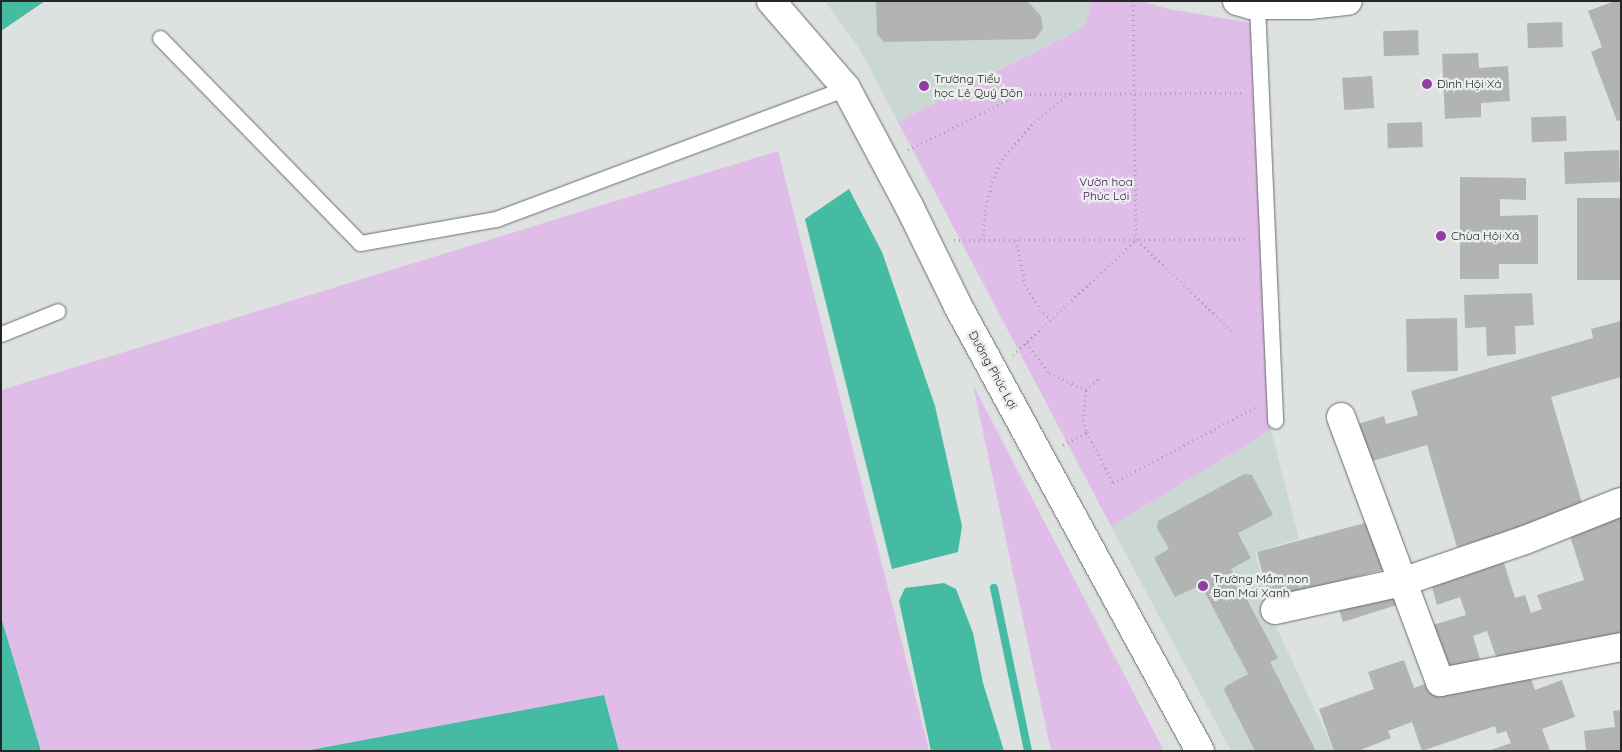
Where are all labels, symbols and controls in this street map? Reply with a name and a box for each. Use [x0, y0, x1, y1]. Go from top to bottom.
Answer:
place label: Trường Tiểu học Lê Quý Đôn [934, 72, 1023, 100]
place label: Đình Hội Xá [1437, 77, 1501, 91]
marker: Đình Hội Xá [1421, 78, 1433, 90]
marker: Trường Tiểu học Lê Quý Đôn [918, 80, 930, 92]
park label: Vườn hoa Phúc Lợi [1079, 175, 1133, 203]
place label: Chùa Hội Xá [1451, 229, 1519, 243]
marker: Chùa Hội Xá [1435, 230, 1447, 242]
street label: Đường Phúc Lợi [966, 329, 1020, 411]
place label: Trường Mầm non Ban Mai Xanh [1213, 572, 1308, 600]
marker: Trường Mầm non Ban Mai Xanh [1197, 580, 1209, 592]

